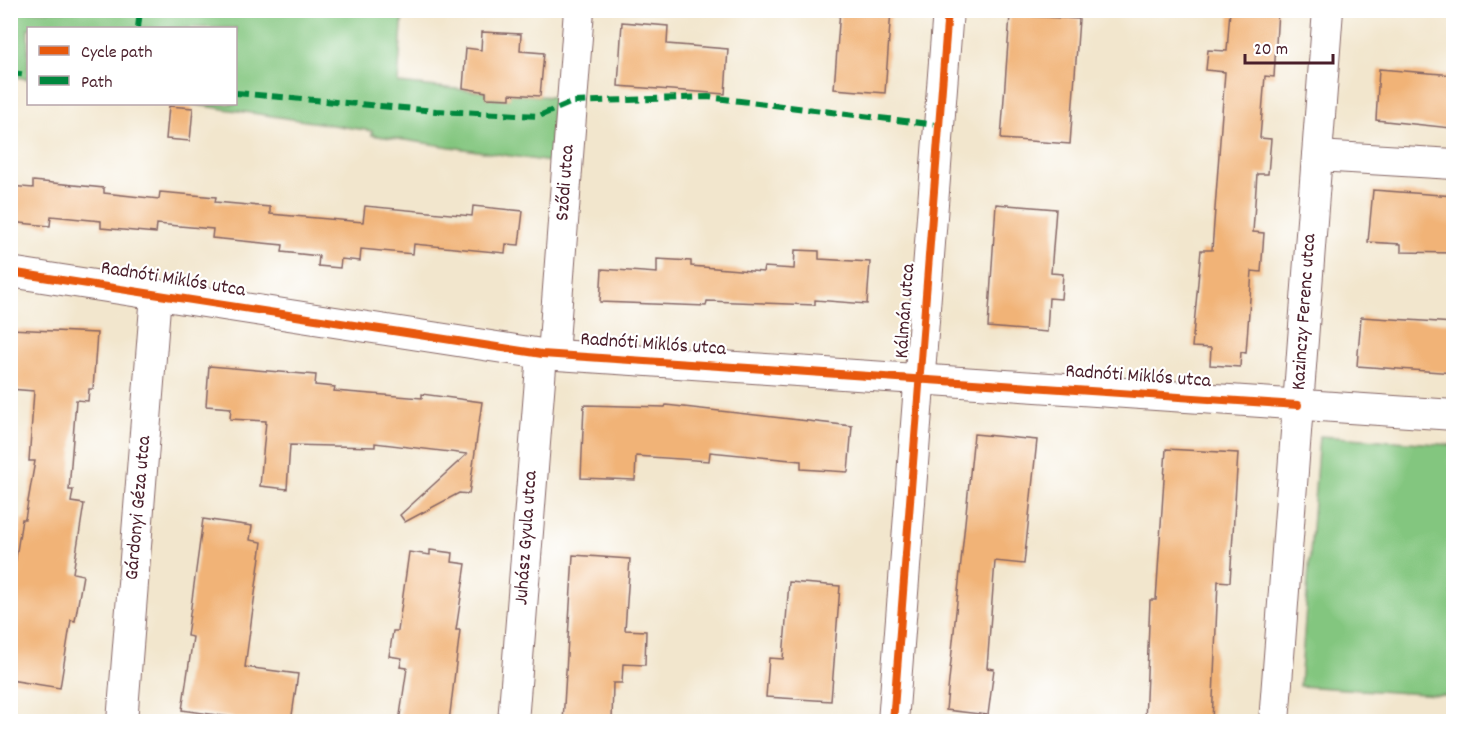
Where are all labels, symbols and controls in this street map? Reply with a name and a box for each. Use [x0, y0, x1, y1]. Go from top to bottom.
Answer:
legend [27, 27, 237, 105]
scale bar [1245, 27, 1334, 65]
text: 20 m [1254, 38, 1288, 63]
text: Cycle path [81, 41, 152, 66]
text: Path [81, 71, 113, 96]
street label: Sződi utca [549, 143, 583, 222]
street label: Kazinczy Ferenc utca [1286, 232, 1324, 391]
street label: Radnóti Miklós utca [99, 255, 248, 305]
street label: Kálmán utca [889, 262, 923, 359]
street label: Radnóti Miklós utca [579, 326, 727, 364]
street label: Radnóti Miklós utca [1064, 358, 1212, 396]
street label: Gárdonyi Géza utca [119, 434, 159, 581]
street label: Juhász Gyula utca [508, 469, 546, 606]

